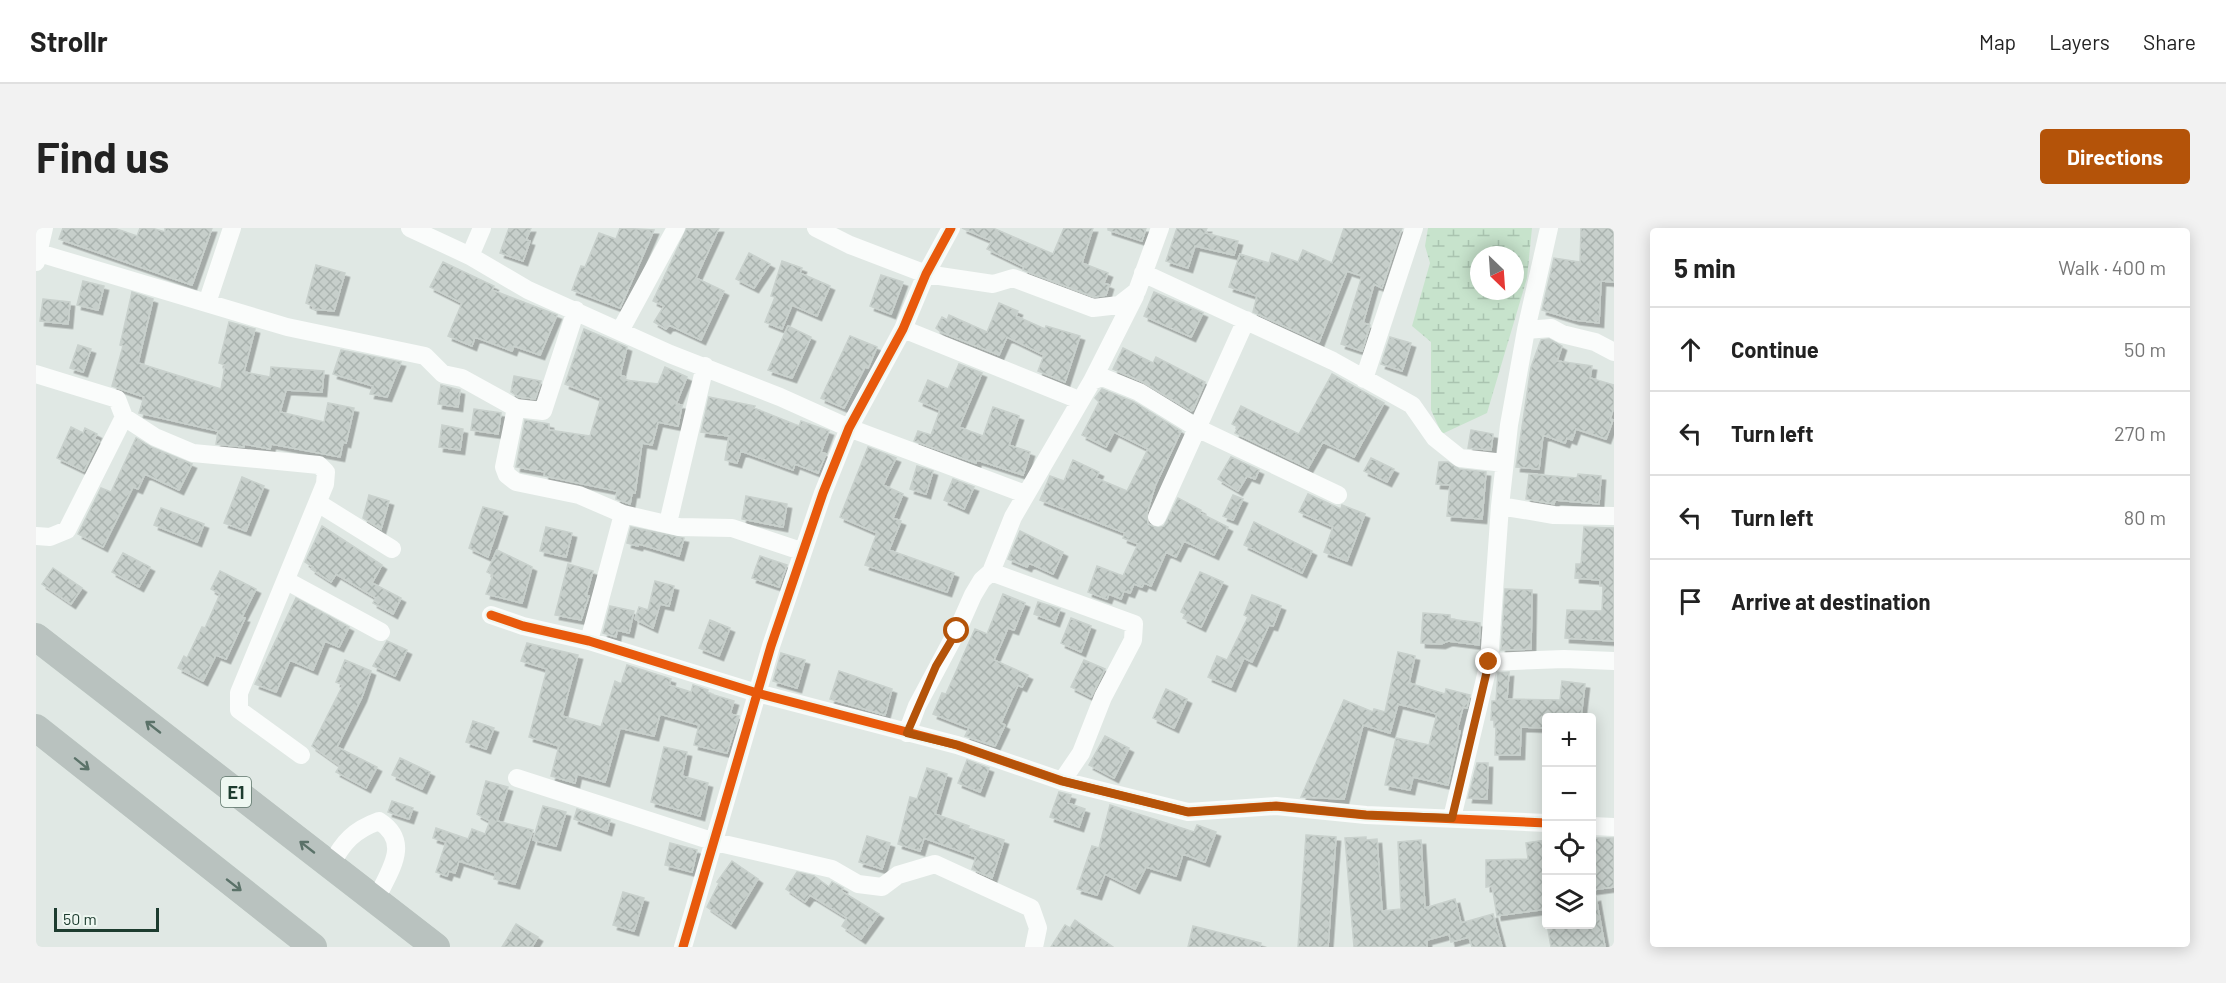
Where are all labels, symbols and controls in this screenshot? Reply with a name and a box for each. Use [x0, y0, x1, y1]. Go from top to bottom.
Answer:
text: Strollr [30, 24, 108, 58]
text: Map [1979, 29, 2016, 54]
text: Layers [2049, 29, 2110, 54]
text: Share [2143, 29, 2196, 54]
button: Directions [2040, 129, 2190, 184]
text: Find us [36, 131, 169, 181]
north arrow [1470, 246, 1524, 300]
text: 5 min [1674, 252, 1736, 283]
text: Walk · 400 m [2058, 255, 2166, 279]
icon: ahead [1674, 333, 1707, 366]
text: Continue [1731, 336, 1819, 362]
text: 50 m [2124, 337, 2166, 361]
icon: left [1674, 417, 1707, 450]
text: Turn left [1731, 420, 1814, 446]
text: 270 m [2114, 421, 2166, 445]
icon: left [1674, 501, 1707, 534]
text: Turn left [1731, 504, 1814, 530]
text: 80 m [2124, 505, 2166, 529]
icon: arrive [1674, 585, 1707, 618]
text: Arrive at destination [1731, 588, 1930, 614]
route start [943, 617, 969, 643]
route end [1475, 648, 1501, 674]
map controls [1542, 713, 1596, 929]
button: + [1542, 713, 1596, 767]
one-way arrow [145, 721, 161, 734]
one-way arrow [74, 757, 89, 771]
button: − [1542, 767, 1596, 821]
road number: E1 [221, 777, 251, 807]
button: locate [1542, 821, 1596, 875]
one-way arrow [299, 840, 315, 853]
button: layers [1542, 875, 1596, 929]
one-way arrow [226, 879, 242, 892]
scale bar [54, 905, 159, 932]
text: 50 m [63, 909, 97, 928]

